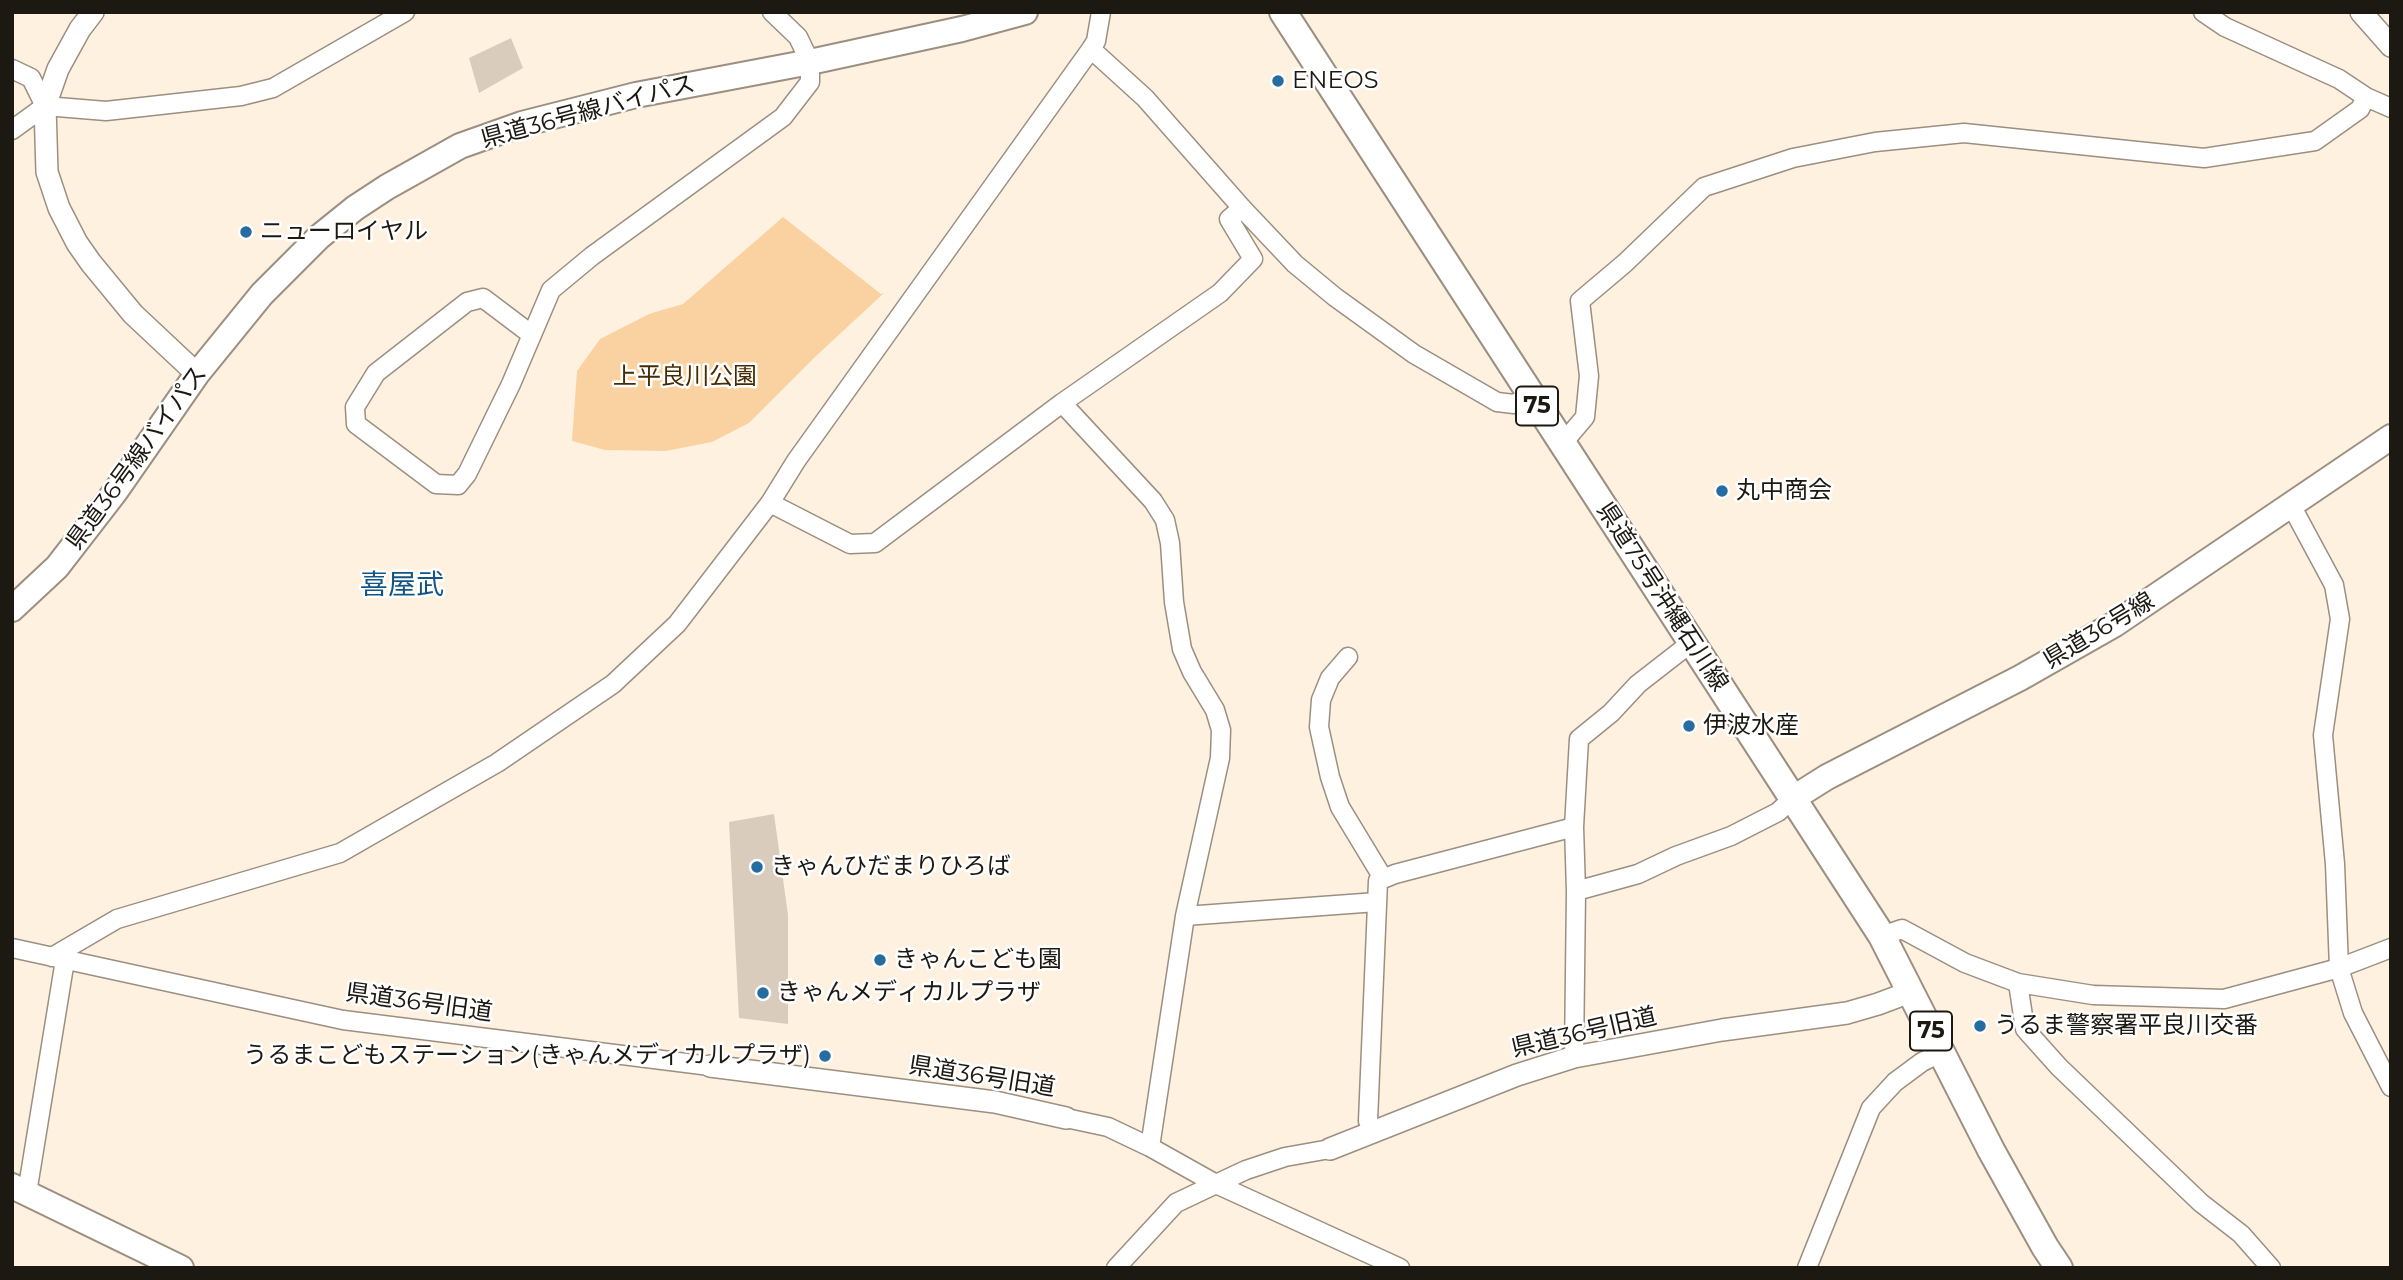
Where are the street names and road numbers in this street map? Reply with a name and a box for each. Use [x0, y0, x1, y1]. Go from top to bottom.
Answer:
street label: 県道36号線バイパス [478, 70, 698, 154]
street label: 県道36号線バイパス [61, 360, 213, 556]
road number: 75 [1516, 386, 1558, 426]
street label: 県道75号沖縄石川線 [1590, 497, 1734, 697]
street label: 県道36号線 [2038, 587, 2160, 675]
street label: 県道36号旧道 [344, 978, 494, 1028]
street label: 県道36号旧道 [1509, 1002, 1659, 1064]
road number: 75 [1910, 1012, 1952, 1050]
street label: 県道36号旧道 [907, 1051, 1057, 1103]

